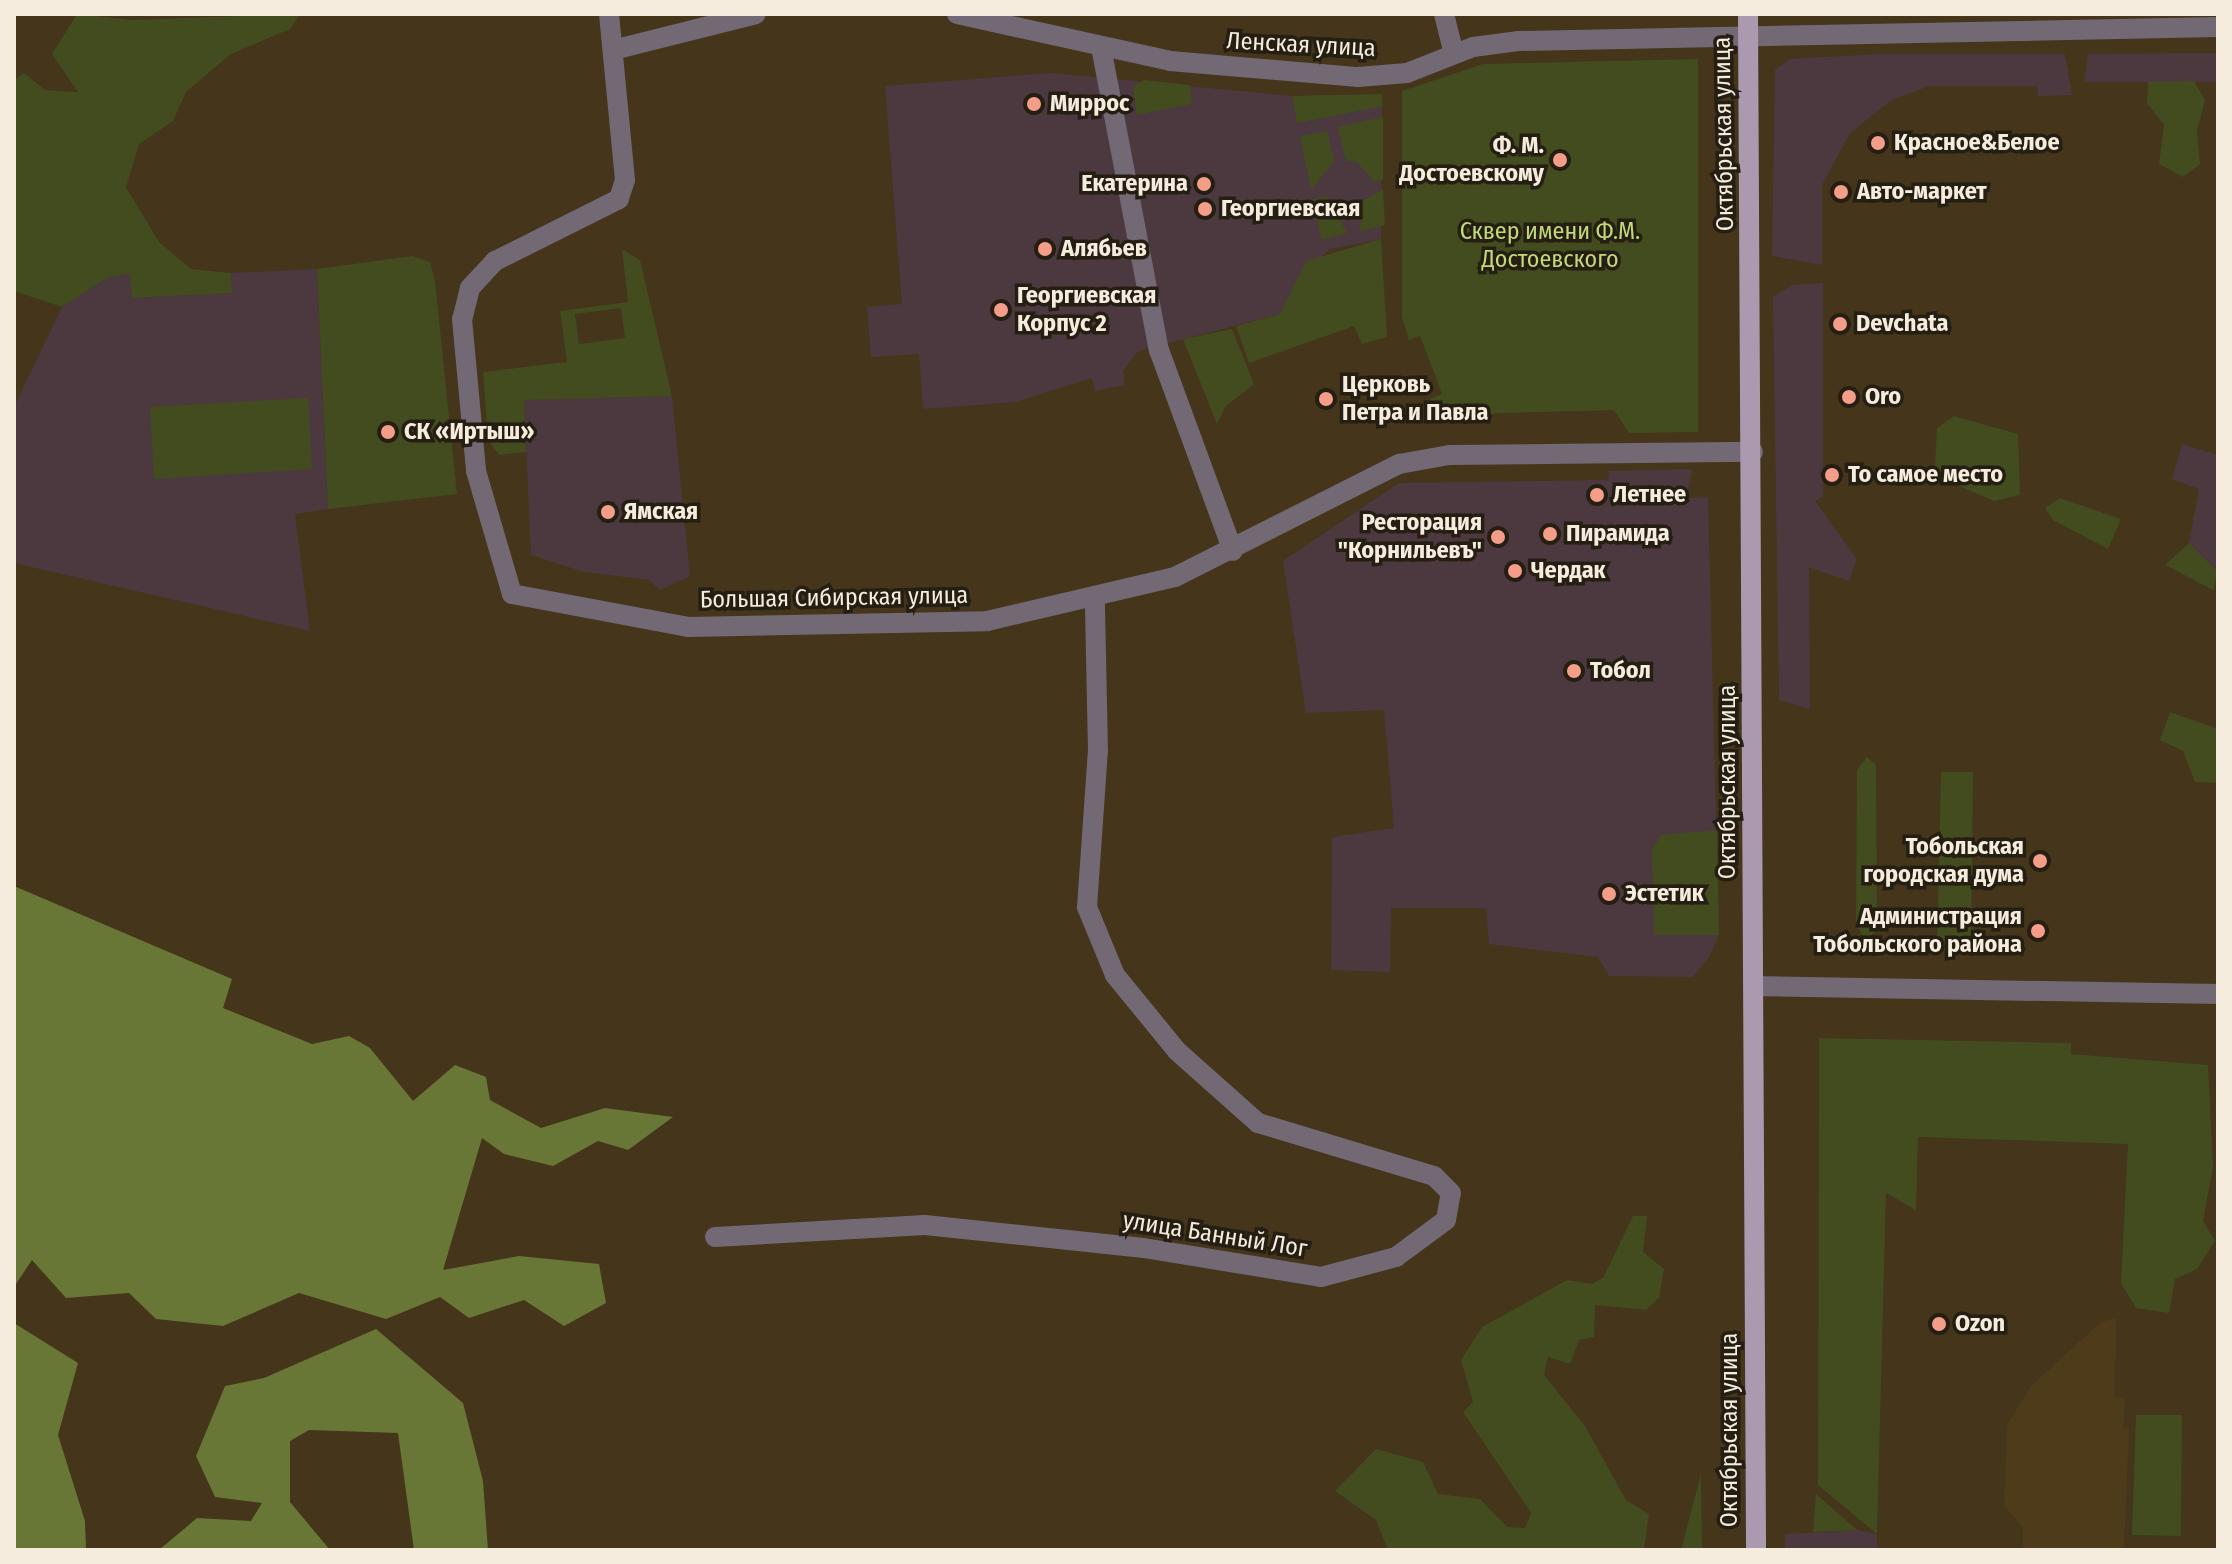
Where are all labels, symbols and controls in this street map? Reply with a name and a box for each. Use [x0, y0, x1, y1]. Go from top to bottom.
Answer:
street label: Ленская улица [1226, 27, 1376, 63]
street label: Октябрьская улица [1708, 37, 1740, 231]
place label: Миррос [1050, 90, 1129, 118]
marker: Миррос [1025, 95, 1043, 113]
place label: Красное&Белое [1894, 129, 2060, 157]
place label: Ф. М. Достоевскому [1399, 132, 1544, 188]
marker: Красное&Белое [1869, 134, 1887, 152]
marker: Ф. М. Достоевскому [1551, 151, 1569, 169]
place label: Екатерина [1081, 170, 1188, 198]
marker: Екатерина [1195, 175, 1213, 193]
place label: Авто-маркет [1857, 178, 1987, 206]
marker: Авто-маркет [1832, 183, 1850, 201]
place label: Георгиевская [1221, 195, 1360, 223]
marker: Георгиевская [1196, 200, 1214, 218]
park label: Сквер имени Ф.М. Достоевского [1460, 218, 1640, 274]
place label: Алябьев [1061, 235, 1147, 263]
marker: Алябьев [1036, 240, 1054, 258]
place label: Георгиевская Корпус 2 [1017, 282, 1156, 338]
marker: Георгиевская Корпус 2 [992, 301, 1010, 319]
place label: Devchata [1856, 310, 1948, 338]
marker: Devchata [1831, 315, 1849, 333]
place label: Церковь Петра и Павла [1342, 371, 1489, 427]
place label: Oro [1865, 383, 1901, 411]
marker: Oro [1840, 388, 1858, 406]
marker: Церковь Петра и Павла [1317, 390, 1335, 408]
place label: СК «Иртыш» [404, 418, 534, 446]
marker: СК «Иртыш» [379, 423, 397, 441]
place label: То самое место [1848, 461, 2003, 489]
marker: То самое место [1823, 466, 1841, 484]
place label: Летнее [1613, 481, 1686, 509]
marker: Летнее [1588, 486, 1606, 504]
place label: Ямская [624, 498, 698, 526]
marker: Ямская [599, 503, 617, 521]
place label: Ресторация "Корнильевъ" [1338, 509, 1482, 565]
place label: Пирамида [1566, 520, 1670, 548]
marker: Пирамида [1541, 525, 1559, 543]
marker: Ресторация "Корнильевъ" [1489, 528, 1507, 546]
place label: Чердак [1531, 557, 1606, 585]
marker: Чердак [1506, 562, 1524, 580]
street label: Большая Сибирская улица [700, 581, 968, 615]
place label: Тобол [1590, 657, 1651, 685]
marker: Тобол [1565, 662, 1583, 680]
street label: Октябрьская улица [1714, 685, 1742, 879]
place label: Тобольская городская дума [1863, 833, 2024, 889]
marker: Тобольская городская дума [2031, 852, 2049, 870]
place label: Эстетик [1625, 880, 1704, 908]
marker: Эстетик [1600, 885, 1618, 903]
place label: Администрация Тобольского района [1813, 903, 2022, 959]
marker: Администрация Тобольского района [2029, 922, 2047, 940]
street label: улица Банный Лог [1121, 1206, 1309, 1264]
place label: Ozon [1955, 1310, 2005, 1338]
marker: Ozon [1930, 1315, 1948, 1333]
street label: Октябрьская улица [1716, 1333, 1744, 1527]

